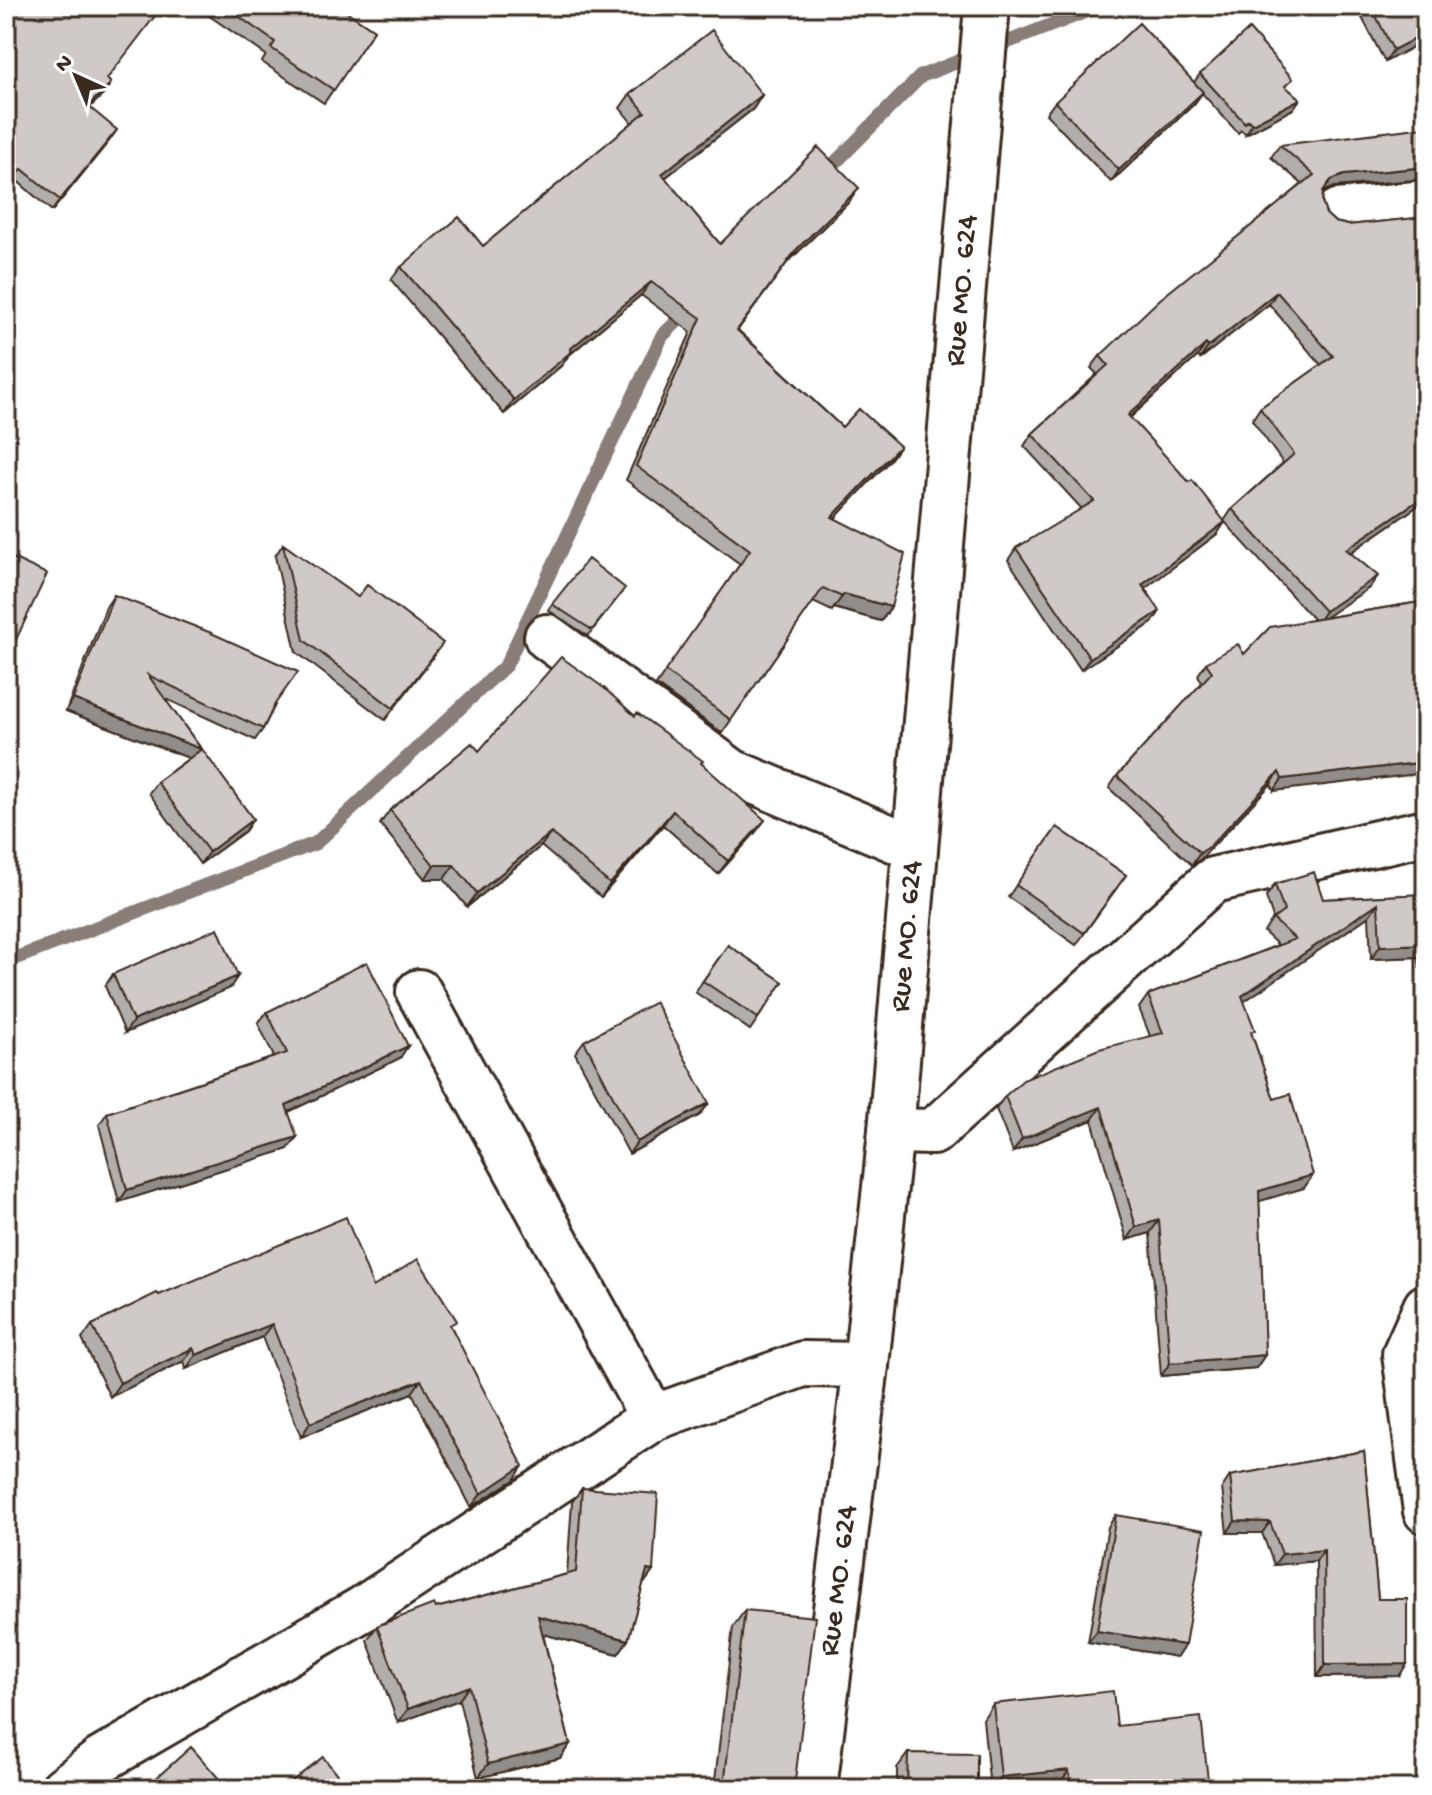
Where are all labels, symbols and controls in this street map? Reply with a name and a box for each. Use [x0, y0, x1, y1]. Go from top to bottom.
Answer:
north arrow [36, 36, 116, 116]
text: N [51, 50, 79, 79]
street label: Rue MO. 624 [939, 213, 987, 368]
street label: Rue MO. 624 [884, 859, 932, 1013]
street label: Rue MO. 624 [813, 1503, 866, 1658]

